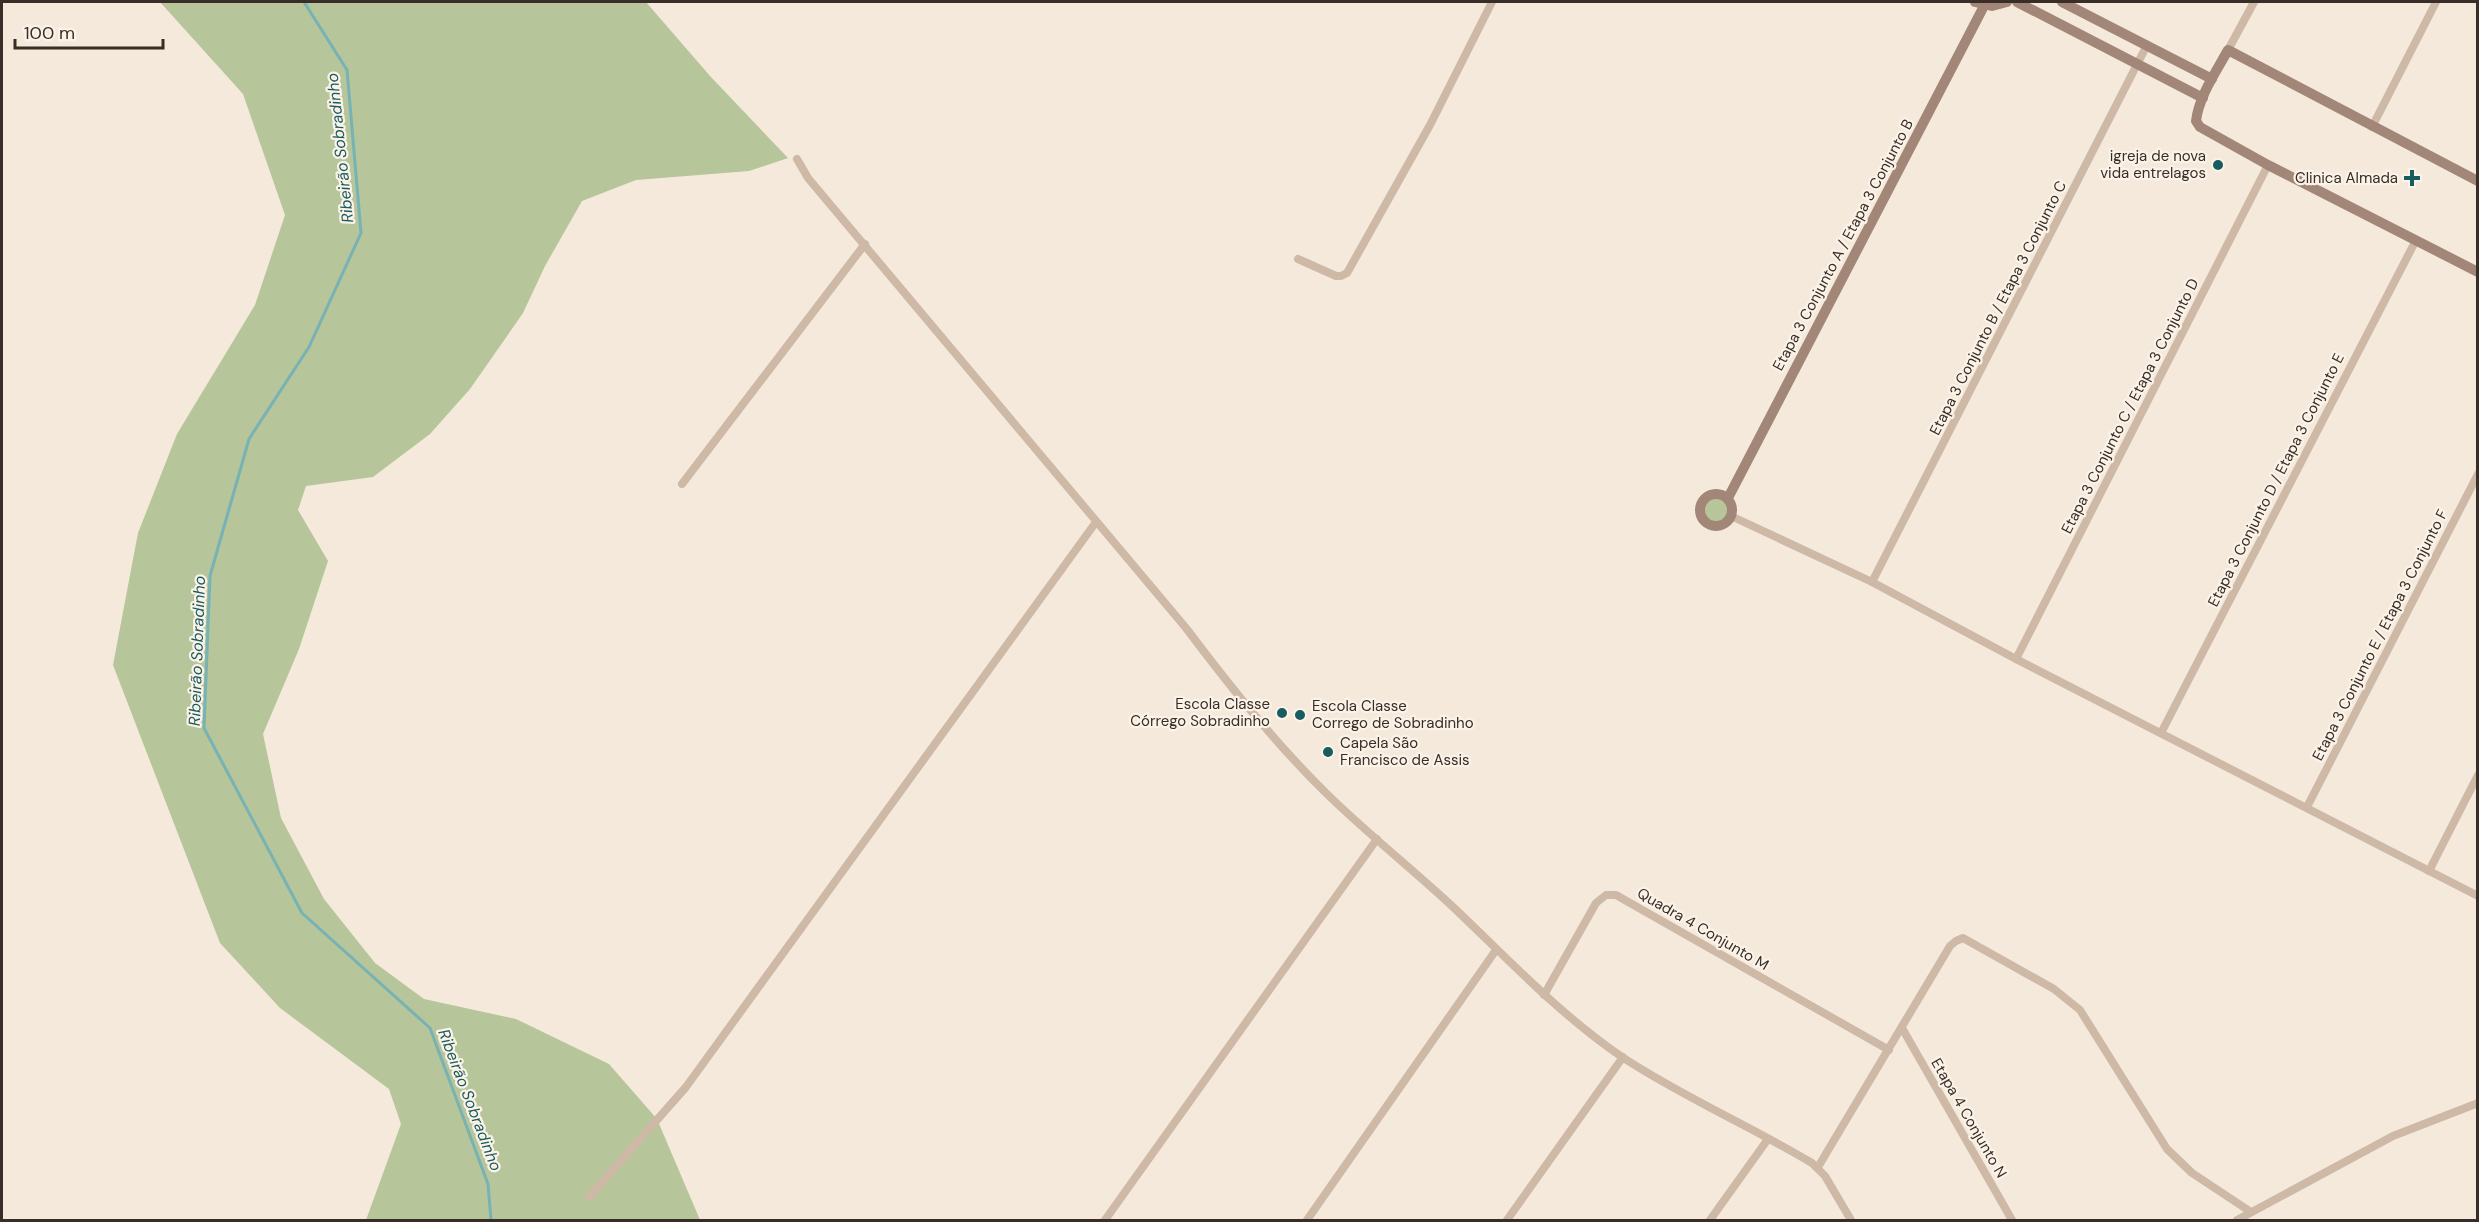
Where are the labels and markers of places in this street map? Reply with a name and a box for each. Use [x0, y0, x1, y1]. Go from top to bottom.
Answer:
place label: igreja de nova vida entrelagos [2100, 146, 2206, 183]
marker: igreja de nova vida entrelagos [2211, 158, 2225, 172]
place label: Clinica Almada [2295, 168, 2398, 188]
marker: Clinica Almada [2403, 169, 2421, 187]
place label: Escola Classe Córrego Sobradinho [1130, 694, 1270, 731]
place label: Escola Classe Corrego de Sobradinho [1312, 696, 1474, 733]
marker: Escola Classe Córrego Sobradinho [1275, 706, 1289, 720]
marker: Escola Classe Corrego de Sobradinho [1293, 708, 1307, 722]
place label: Capela São Francisco de Assis [1340, 733, 1470, 770]
marker: Capela São Francisco de Assis [1321, 745, 1335, 759]

